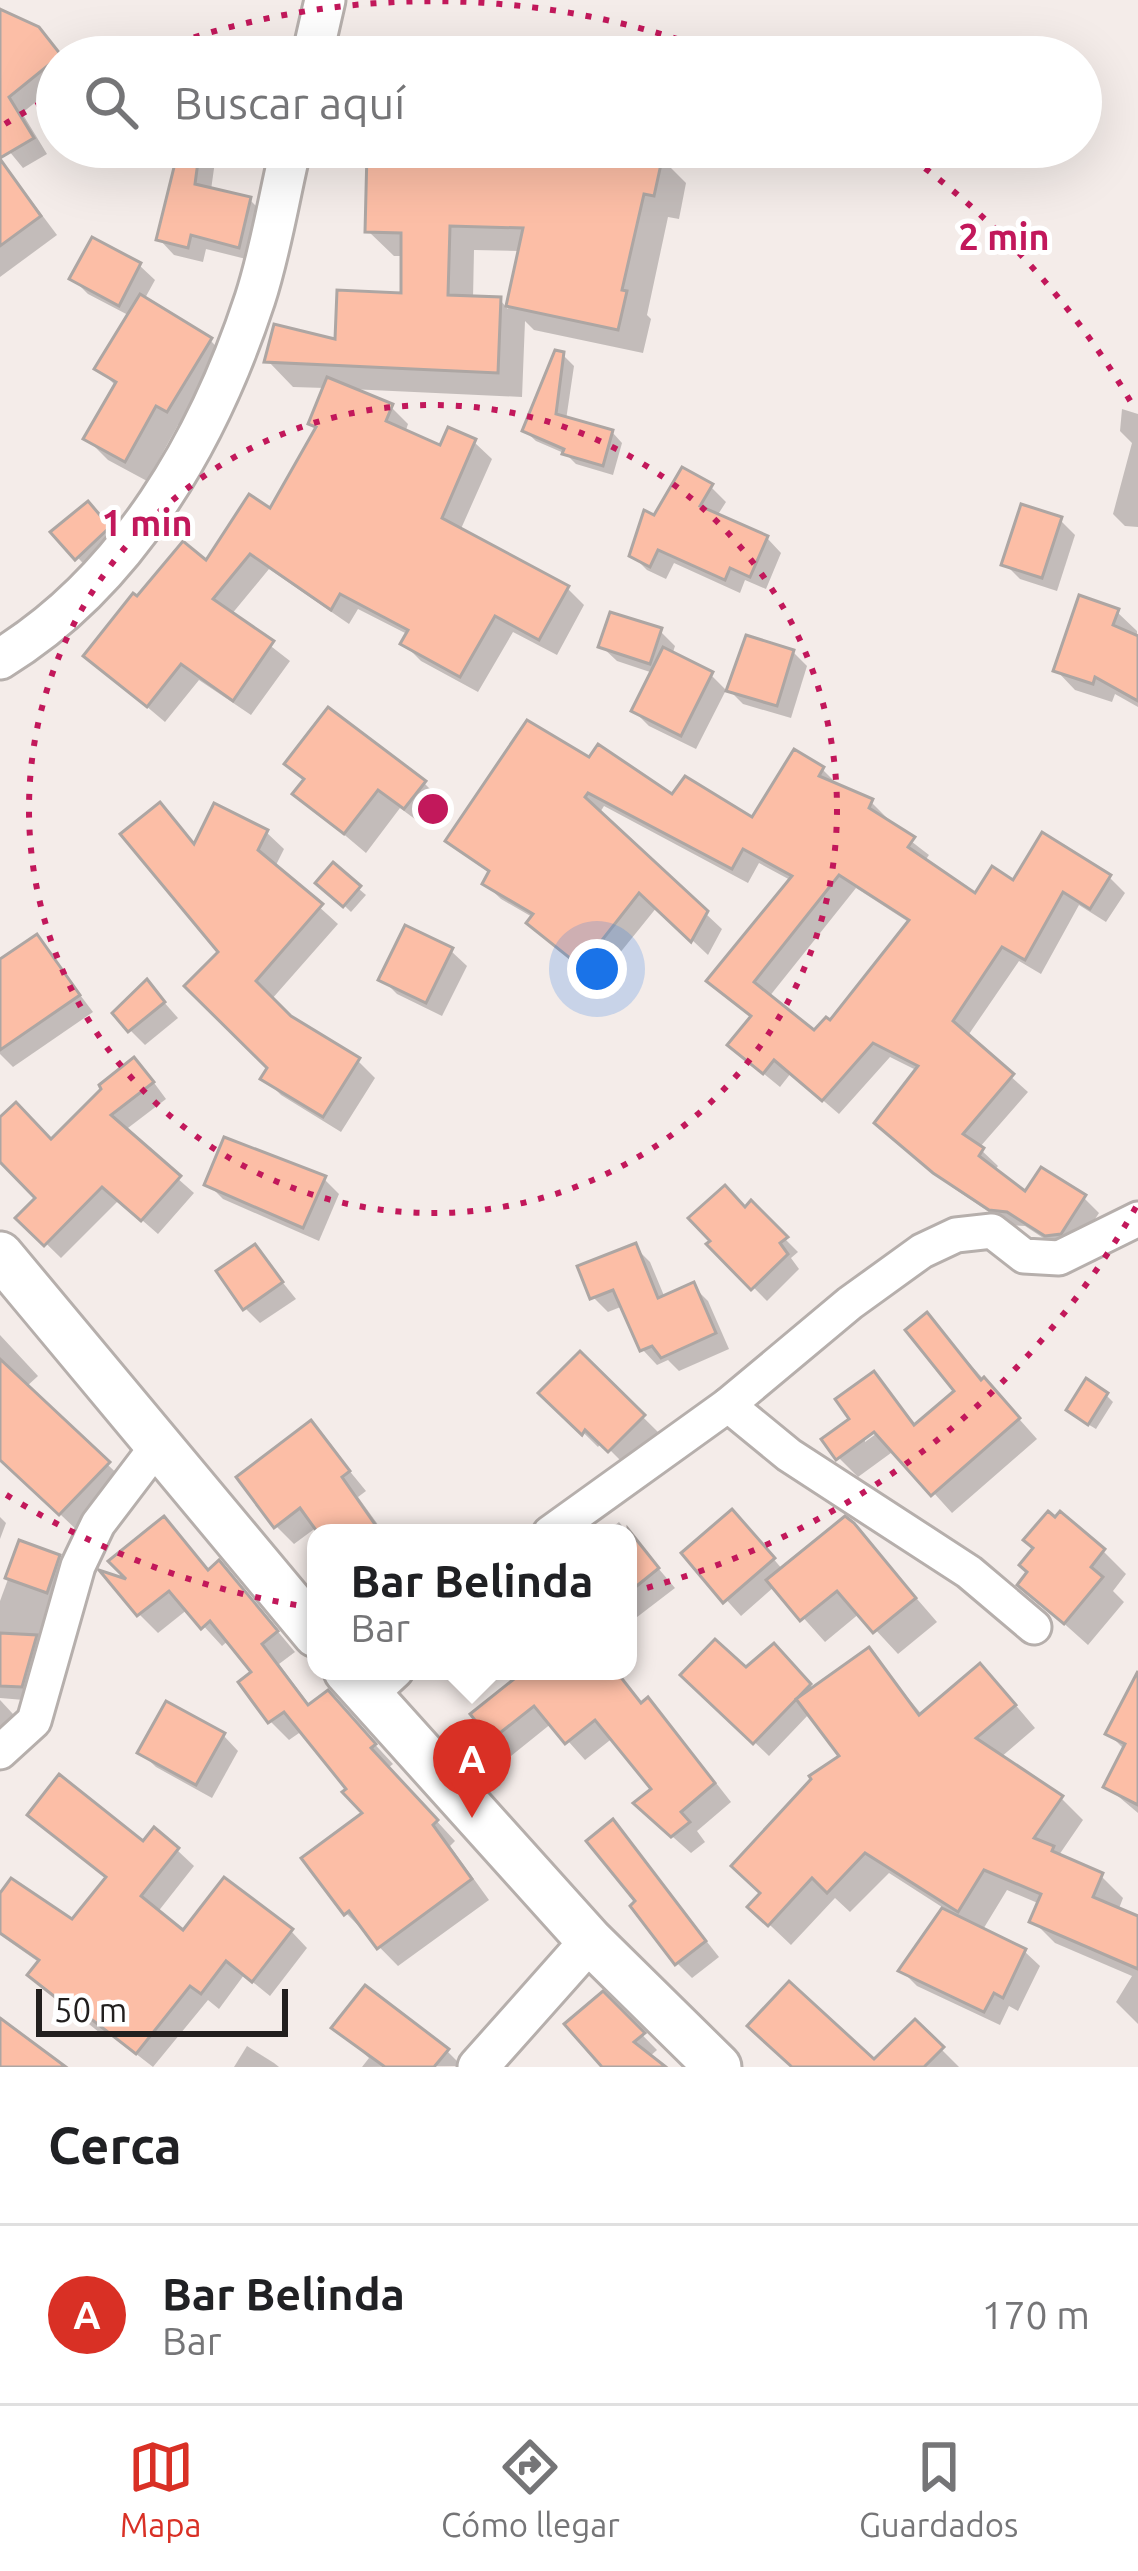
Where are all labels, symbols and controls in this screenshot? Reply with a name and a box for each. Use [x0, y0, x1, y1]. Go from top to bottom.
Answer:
search box [36, 36, 1102, 168]
icon: search [78, 69, 144, 135]
text: Buscar aquí [174, 77, 405, 128]
text: 2 min [959, 216, 1049, 257]
text: 1 min [102, 502, 192, 543]
centre of rings [412, 788, 454, 830]
your location [567, 939, 627, 999]
popup [307, 1524, 637, 1680]
text: Bar Belinda [350, 1555, 594, 1606]
text: Bar [350, 1606, 410, 1649]
pin: A [433, 1719, 511, 1818]
scale bar [36, 1983, 288, 2036]
text: 50 m [54, 1991, 127, 2028]
text: Cerca [48, 2116, 182, 2174]
text: Bar Belinda [162, 2268, 405, 2319]
text: A [73, 2293, 101, 2336]
text: 170 m [981, 2293, 1090, 2336]
text: Bar [162, 2319, 222, 2362]
tab: Mapa [120, 2434, 202, 2543]
tab: Cómo llegar [441, 2434, 620, 2543]
tab: Guardados [859, 2434, 1018, 2543]

